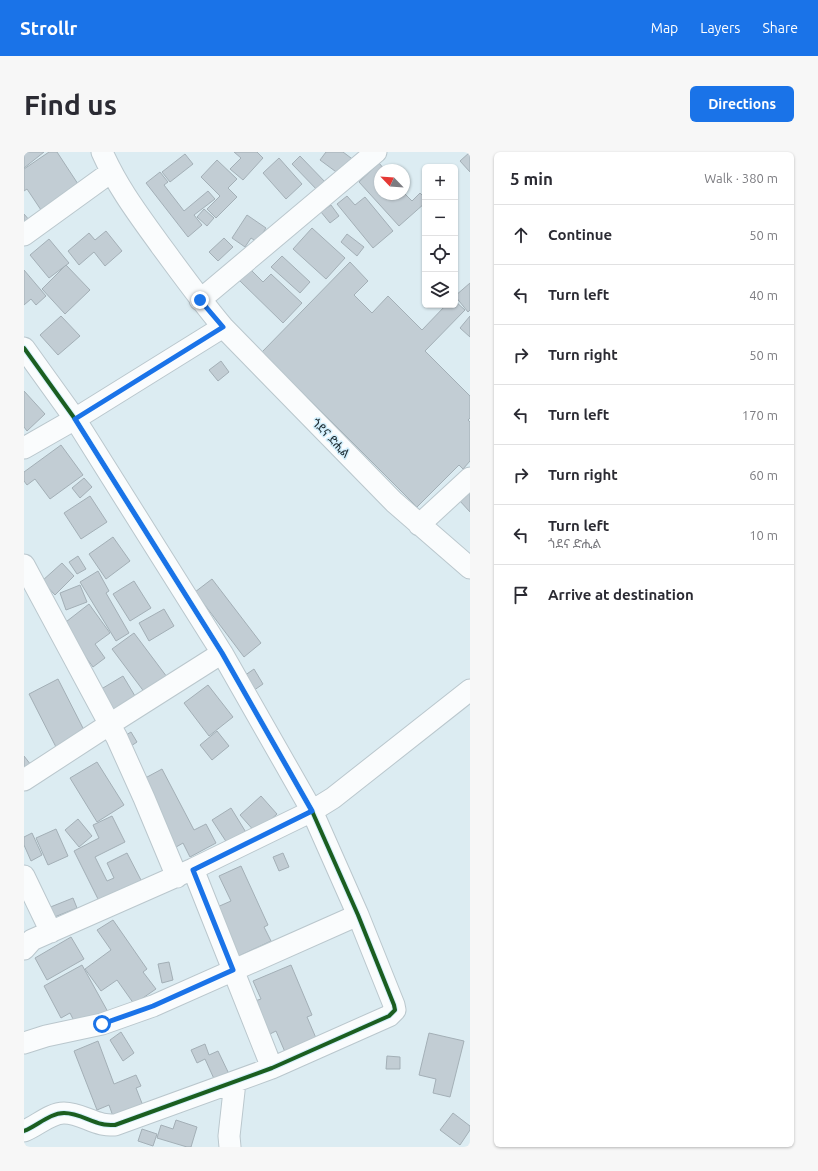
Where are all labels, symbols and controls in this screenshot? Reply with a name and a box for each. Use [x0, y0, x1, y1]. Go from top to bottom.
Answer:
text: Strollr [20, 17, 77, 39]
text: Map [651, 20, 678, 36]
text: Layers [700, 20, 740, 36]
text: Share [762, 20, 798, 36]
button: Directions [690, 86, 794, 122]
text: Find us [24, 89, 117, 120]
north arrow [374, 164, 410, 200]
map controls [422, 164, 458, 308]
button: + [422, 164, 458, 200]
text: 5 min [510, 169, 553, 188]
text: Walk · 380 m [704, 171, 778, 185]
button: − [422, 200, 458, 236]
icon: ahead [510, 224, 532, 246]
text: Continue [548, 226, 612, 243]
text: 50 m [749, 228, 778, 242]
button: locate [422, 236, 458, 272]
button: layers [422, 272, 458, 308]
icon: left [510, 284, 532, 306]
text: Turn left [548, 286, 609, 303]
text: 40 m [749, 288, 778, 302]
route end [191, 291, 209, 309]
icon: right [510, 344, 532, 366]
text: Turn right [548, 346, 618, 363]
text: 50 m [749, 348, 778, 362]
icon: left [510, 404, 532, 426]
text: Turn left [548, 406, 609, 423]
text: 170 m [742, 408, 778, 422]
street label: ጎደና ድሒል [310, 416, 353, 460]
icon: right [510, 464, 532, 486]
text: Turn right [548, 466, 618, 483]
text: 60 m [749, 468, 778, 482]
text: Turn left [548, 517, 609, 534]
icon: left [510, 524, 532, 546]
text: 10 m [749, 528, 778, 542]
text: ጎደና ድሒል [548, 536, 601, 550]
icon: arrive [510, 584, 532, 606]
text: Arrive at destination [548, 586, 694, 603]
route start [93, 1015, 111, 1033]

